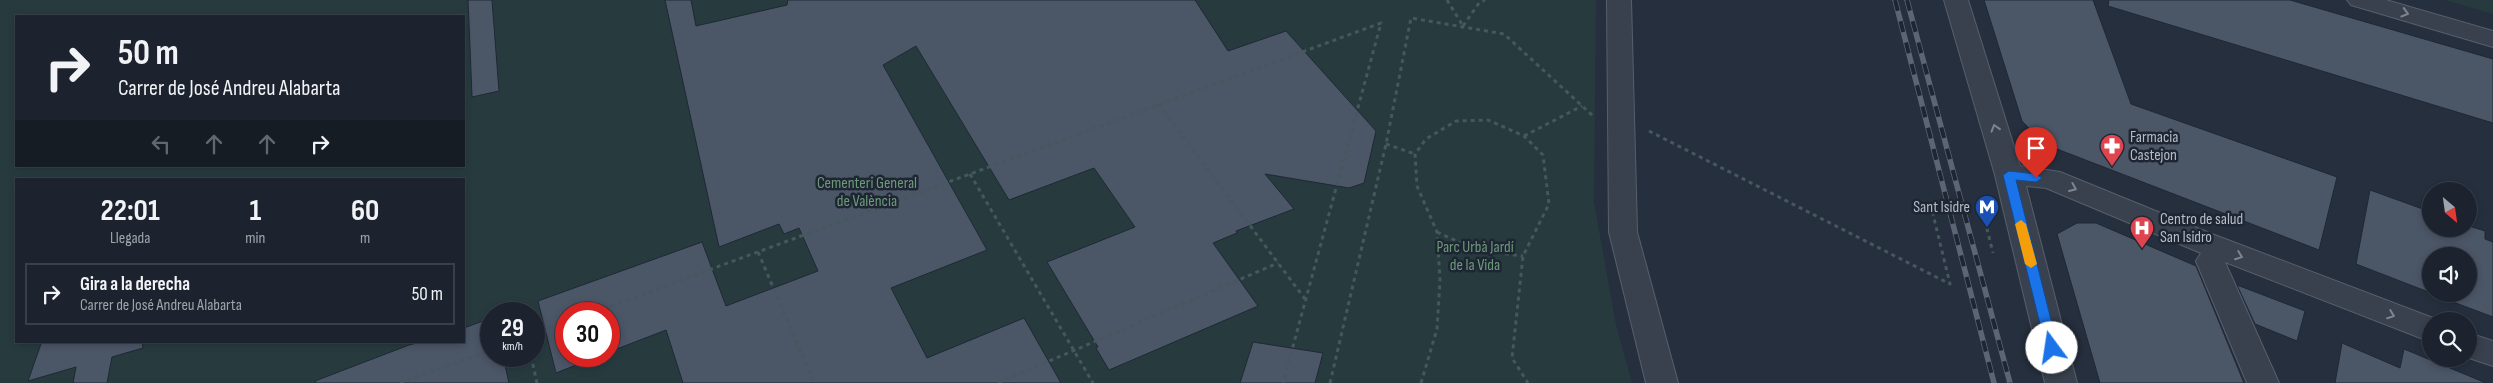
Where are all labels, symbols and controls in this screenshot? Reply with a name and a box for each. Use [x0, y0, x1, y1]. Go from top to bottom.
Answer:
one-way arrow [2401, 8, 2409, 18]
text: 50 m [118, 32, 179, 75]
icon: right [35, 35, 100, 100]
text: Carrer de José Andreu Alabarta [118, 75, 341, 102]
one-way arrow [1990, 125, 2000, 133]
pin [2015, 127, 2057, 178]
place label: Farmacia Castejon [2130, 128, 2179, 165]
icon: left [147, 130, 175, 158]
icon: ahead [200, 130, 228, 158]
icon: ahead [253, 130, 281, 158]
icon: right [306, 130, 334, 158]
pharmacy icon: Farmacia Castejon [2099, 133, 2125, 167]
icon: arrive [2022, 134, 2050, 162]
park label: Cementeri General de València [817, 174, 917, 211]
one-way arrow [2068, 182, 2077, 193]
north arrow [2422, 182, 2478, 238]
map controls [2422, 182, 2477, 367]
text: 22:01 [101, 193, 160, 229]
text: 1 [249, 193, 261, 229]
text: 60 [351, 193, 379, 229]
metro station icon: Sant Isidre [1974, 194, 2000, 228]
place label: Sant Isidre [1913, 198, 1970, 217]
place label: Centro de salud San Isidro [2160, 210, 2243, 247]
hospital icon: Centro de salud San Isidro [2129, 215, 2155, 249]
text: Llegada [110, 229, 150, 248]
text: min [245, 229, 265, 248]
text: m [360, 229, 370, 248]
park label: Parc Urbà Jardí de la Vida [1436, 238, 1514, 275]
button: sound [2422, 247, 2477, 302]
one-way arrow [2235, 251, 2243, 261]
text: Gira a la derecha [80, 273, 190, 296]
icon: right [37, 280, 65, 308]
text: 50 m [412, 283, 443, 306]
text: Carrer de José Andreu Alabarta [80, 296, 242, 315]
speed limit sign: 30 [555, 302, 620, 367]
one-way arrow [2386, 309, 2395, 319]
button: search [2422, 312, 2477, 367]
text: 29 [501, 313, 524, 344]
position arrow [2025, 321, 2077, 373]
text: km/h [502, 339, 523, 354]

